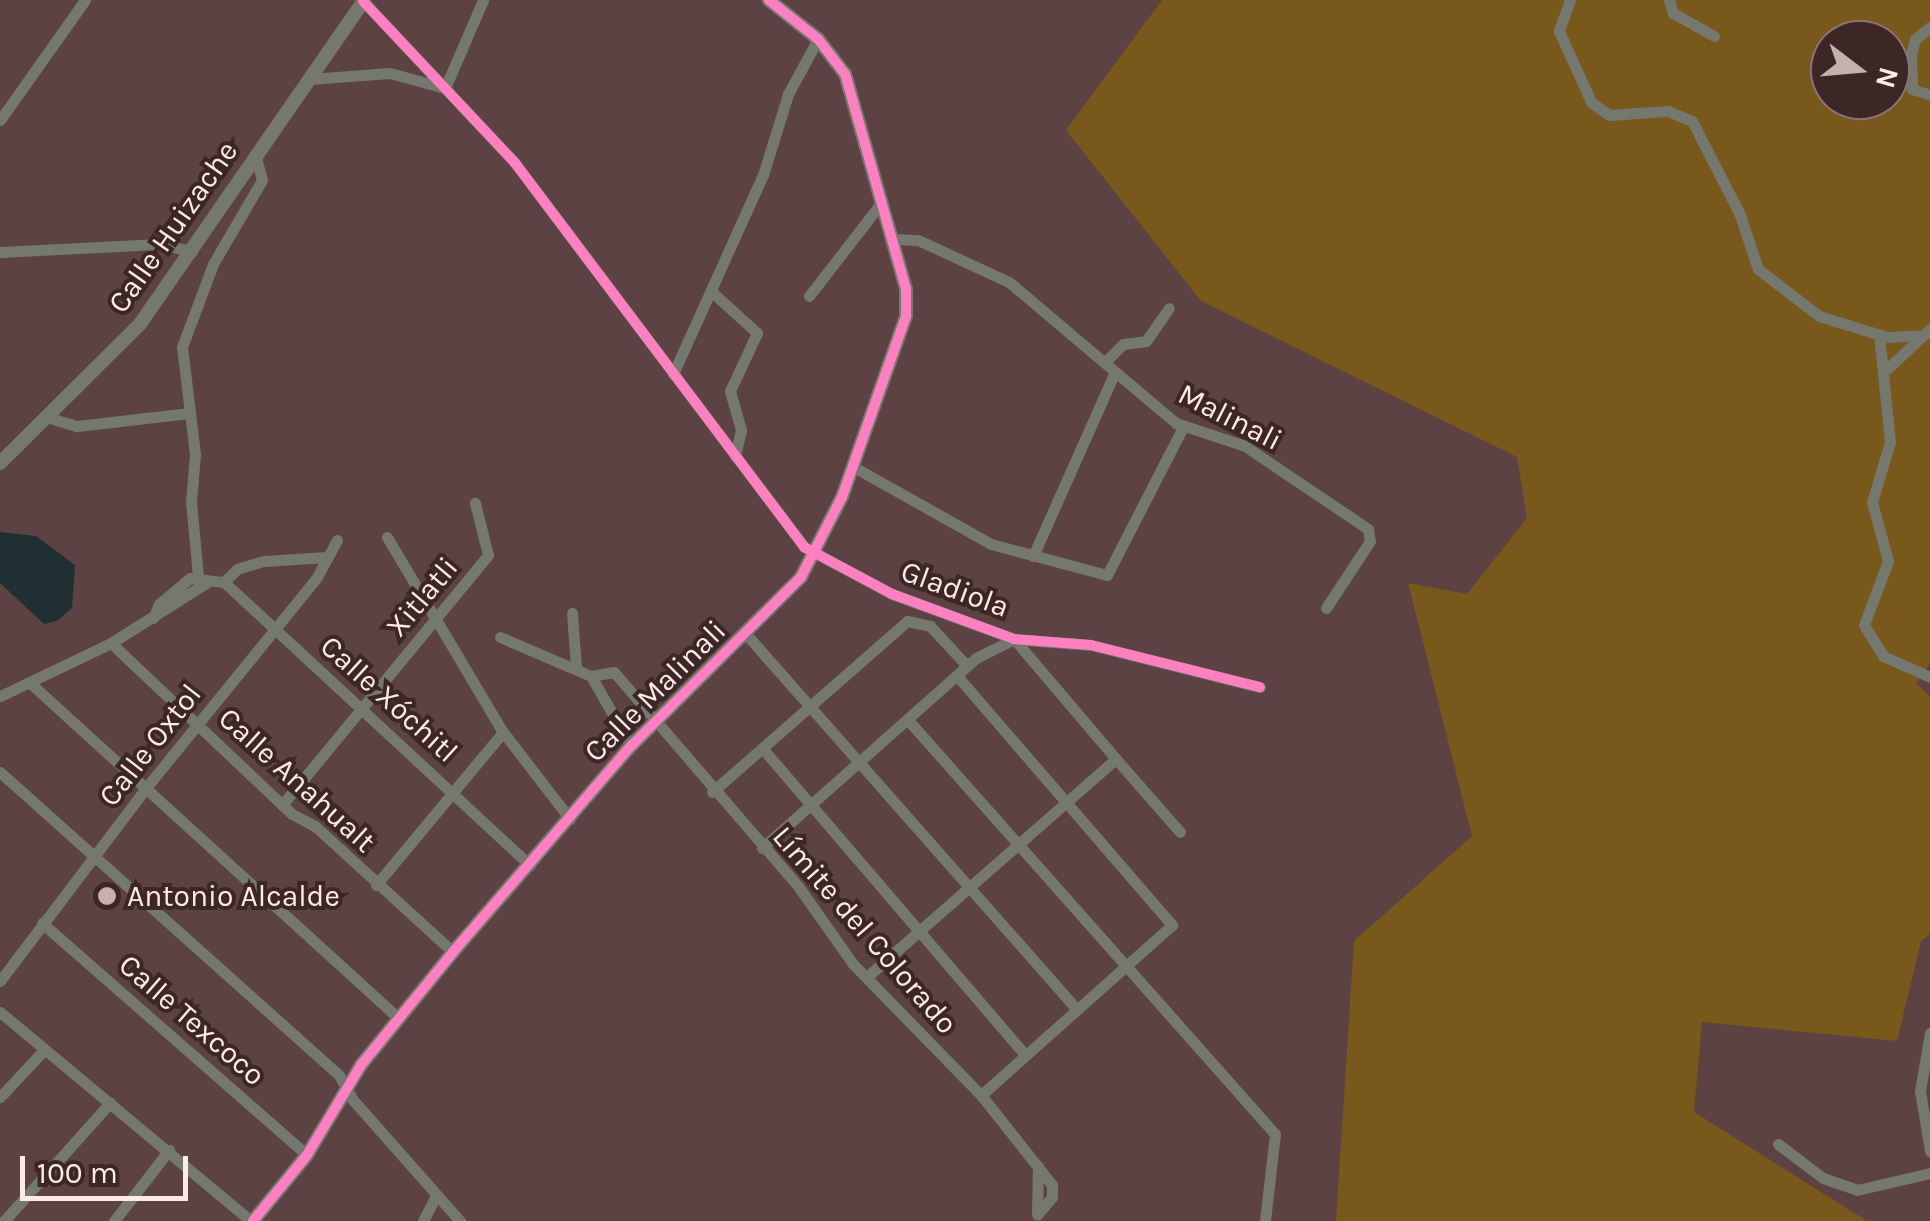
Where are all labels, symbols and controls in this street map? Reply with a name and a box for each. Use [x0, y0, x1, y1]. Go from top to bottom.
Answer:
north arrow [1810, 20, 1910, 120]
text: N [1869, 64, 1906, 92]
street label: Calle Huizache [101, 134, 245, 320]
street label: Malinali [1172, 376, 1288, 458]
street label: Xitlatli [378, 550, 466, 644]
street label: Gladiola [896, 553, 1014, 625]
street label: Calle Malinali [577, 613, 733, 769]
street label: Calle Xóchitl [313, 628, 465, 770]
street label: Calle Oxtol [91, 677, 209, 813]
street label: Calle Anahualt [211, 700, 383, 860]
street label: Límite del Colorado [765, 819, 965, 1041]
place label: Antonio Alcalde [127, 878, 340, 914]
marker: Antonio Alcalde [96, 885, 118, 907]
street label: Calle Texcoco [112, 947, 272, 1093]
scale bar [25, 1136, 192, 1198]
text: 100 m [37, 1155, 118, 1191]

